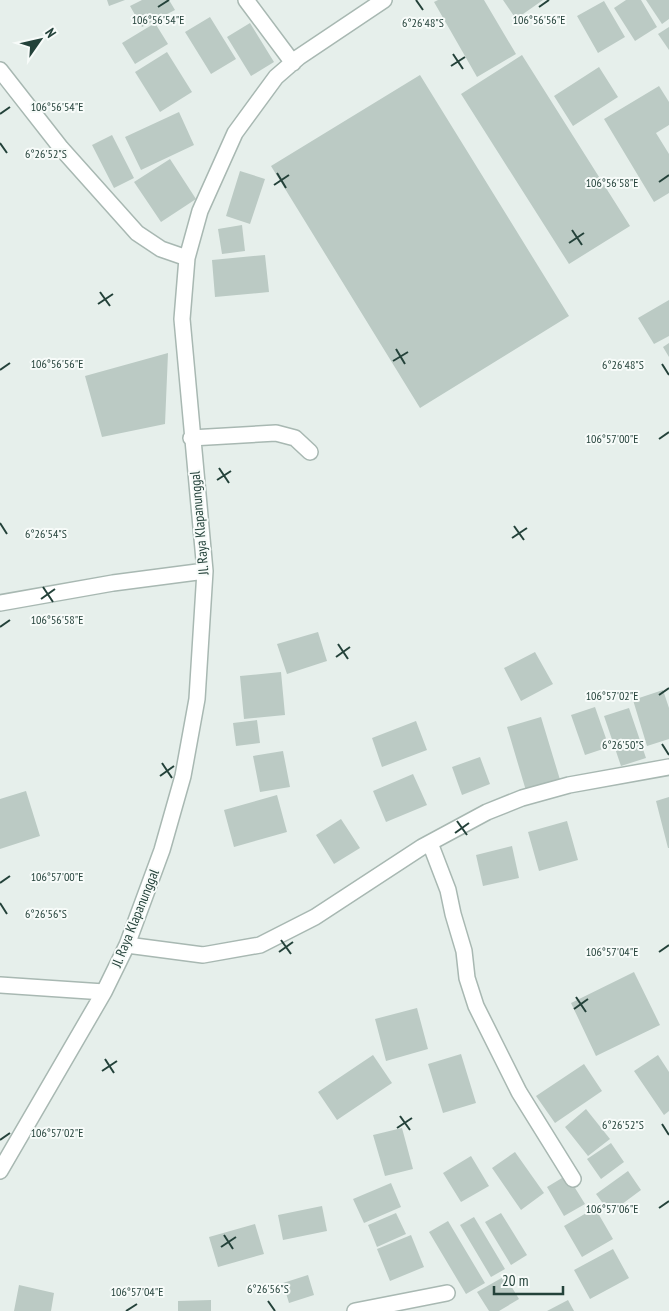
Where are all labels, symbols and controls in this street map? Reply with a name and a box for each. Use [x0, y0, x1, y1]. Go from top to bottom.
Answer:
text: 106°56'54"E [132, 12, 184, 27]
text: 106°56'56"E [513, 12, 565, 27]
north arrow [15, 15, 65, 65]
text: 6°26'48"S [402, 15, 444, 30]
text: N [41, 25, 60, 41]
text: 106°56'54"E [31, 99, 83, 114]
text: 6°26'52"S [25, 146, 67, 161]
text: 106°56'58"E [586, 175, 638, 190]
text: 106°56'56"E [31, 356, 83, 371]
text: 6°26'48"S [602, 357, 644, 372]
text: 106°57'00"E [586, 431, 638, 446]
street label: Jl. Raya Klapanunggal [185, 470, 213, 577]
text: 6°26'54"S [25, 526, 67, 541]
text: 106°56'58"E [31, 612, 83, 627]
text: 106°57'02"E [586, 688, 638, 703]
text: 6°26'50"S [602, 737, 644, 752]
street label: Jl. Raya Klapanunggal [107, 866, 163, 971]
text: 106°57'00"E [31, 869, 83, 884]
text: 6°26'56"S [25, 906, 67, 921]
text: 106°57'04"E [586, 944, 638, 959]
text: 6°26'52"S [602, 1117, 644, 1132]
text: 106°57'02"E [31, 1125, 83, 1140]
text: 106°57'06"E [586, 1201, 638, 1216]
scale bar [494, 1264, 563, 1296]
text: 20 m [502, 1271, 528, 1290]
text: 6°26'56"S [247, 1281, 289, 1296]
text: 106°57'04"E [111, 1284, 163, 1299]

